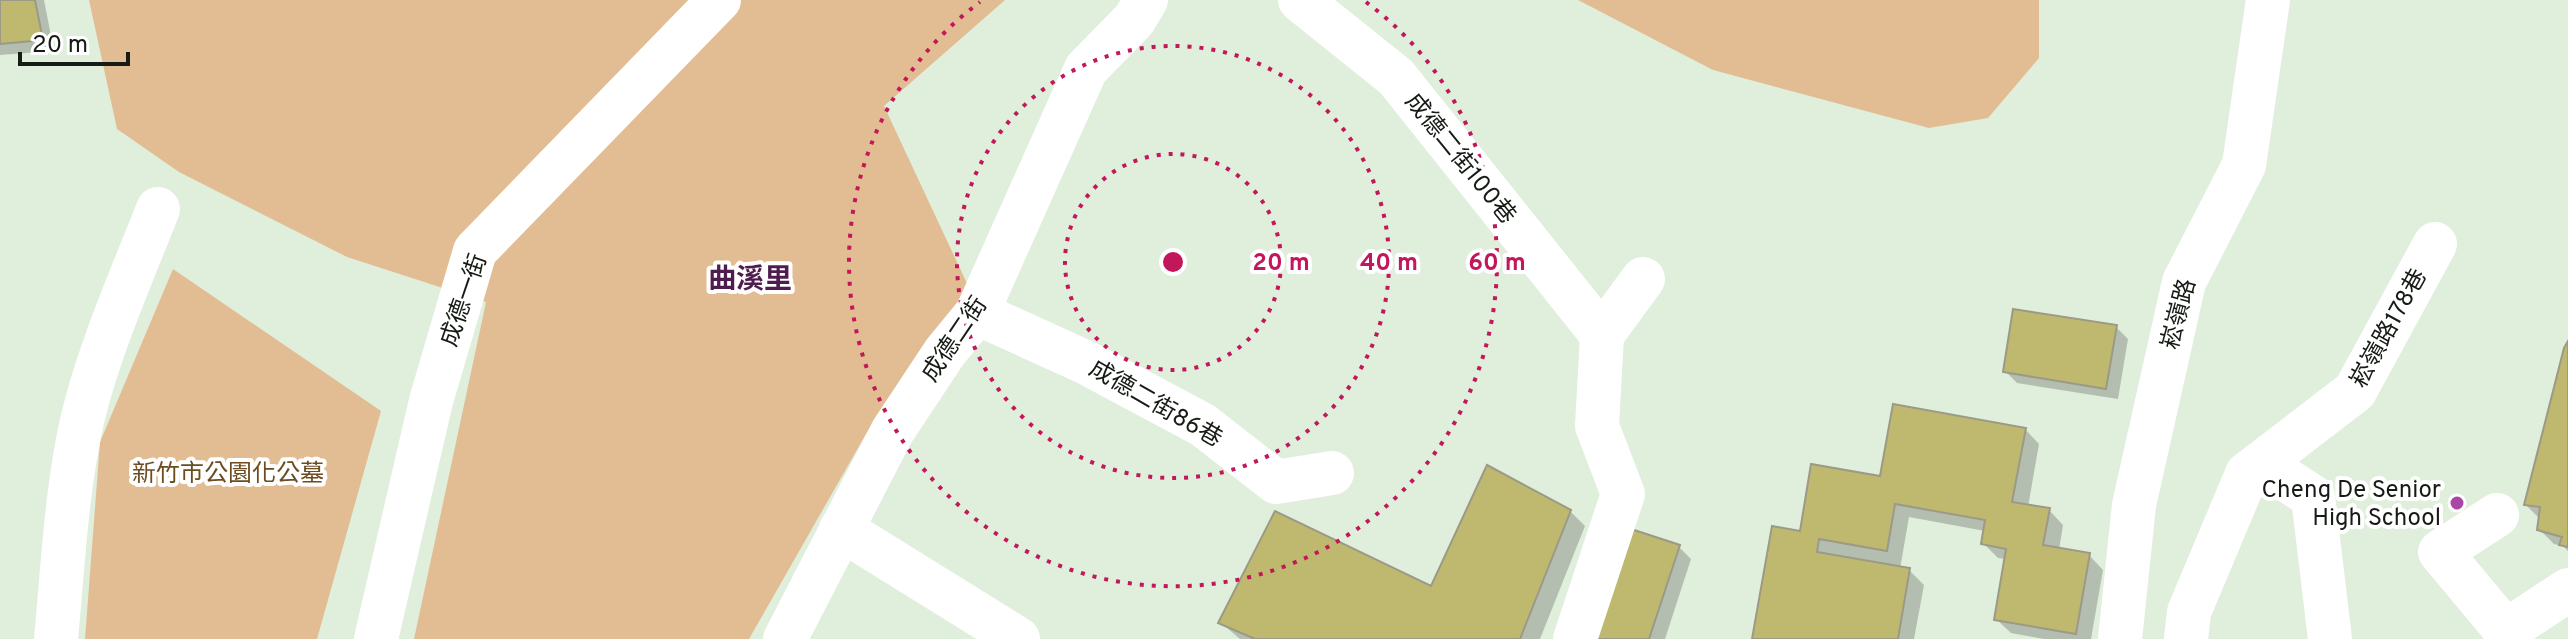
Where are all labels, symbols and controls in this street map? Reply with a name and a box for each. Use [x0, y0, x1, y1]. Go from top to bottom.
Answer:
scale bar [20, 16, 128, 66]
text: 20 m [32, 31, 88, 61]
street label: 成德二街100巷 [1398, 88, 1521, 231]
centre of rings [1159, 248, 1187, 276]
text: 20 m [1252, 249, 1310, 279]
text: 40 m [1360, 249, 1418, 279]
text: 60 m [1468, 249, 1526, 279]
street label: 成德一街 [435, 250, 495, 351]
district label: 曲溪里 [708, 263, 792, 299]
street label: 崧嶺路178巷 [2345, 264, 2435, 394]
street label: 崧嶺路 [2156, 276, 2204, 353]
street label: 成德二街 [916, 292, 995, 388]
street label: 成德二街86巷 [1083, 354, 1227, 455]
park label: 新竹市公園化公墓 [132, 460, 324, 490]
place label: Cheng De Senior High School [2261, 476, 2441, 534]
marker: Cheng De Senior High School [2448, 494, 2466, 512]

